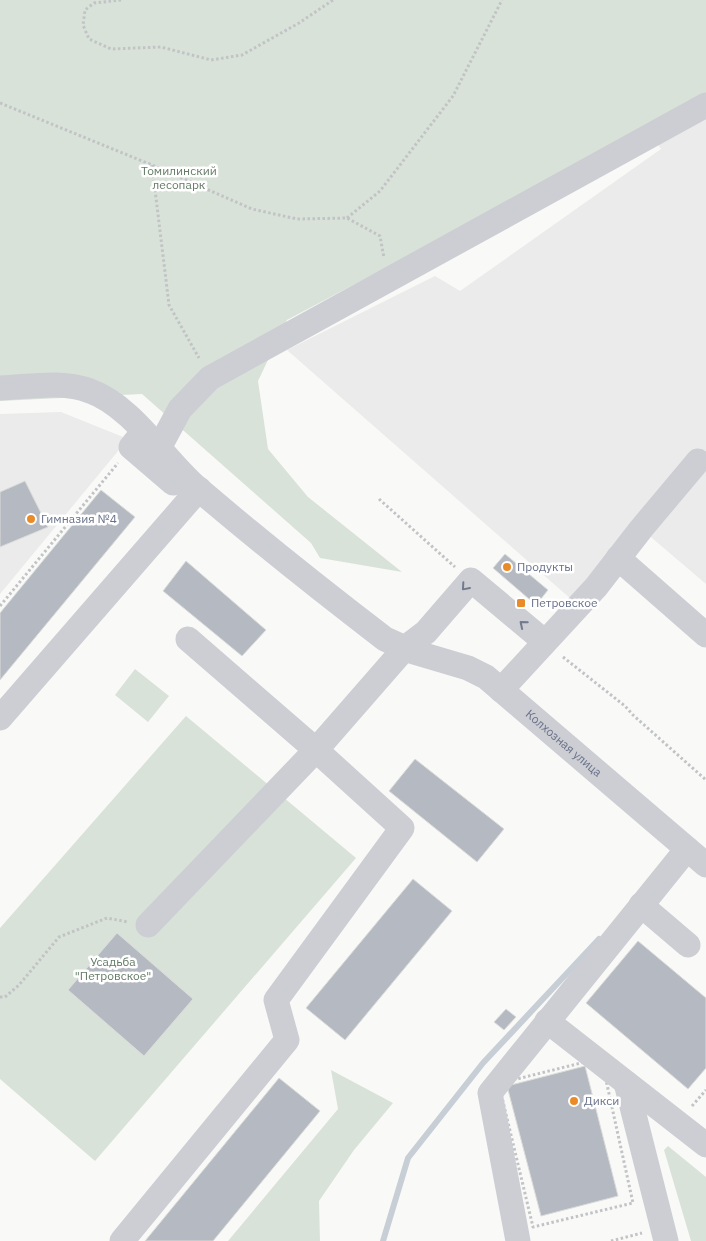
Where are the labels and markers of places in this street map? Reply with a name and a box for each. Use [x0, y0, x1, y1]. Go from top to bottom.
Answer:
place label: Гимназия №4 [41, 511, 117, 526]
marker: Гимназия №4 [25, 513, 37, 525]
place label: Продукты [517, 559, 573, 574]
marker: Продукты [501, 561, 513, 573]
place label: Петровское [531, 595, 598, 610]
marker: Петровское [515, 597, 527, 609]
place label: Дикси [584, 1093, 619, 1108]
marker: Дикси [568, 1095, 580, 1107]

